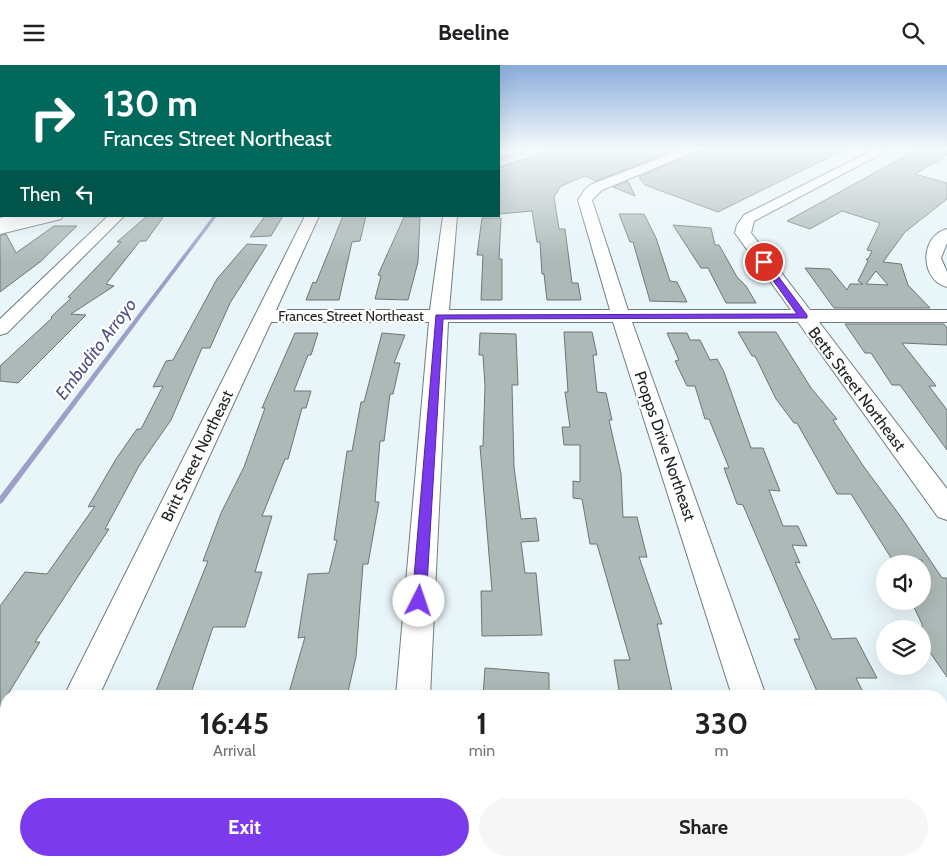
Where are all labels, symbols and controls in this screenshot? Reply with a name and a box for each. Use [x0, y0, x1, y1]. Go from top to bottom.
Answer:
icon: menu [20, 19, 48, 47]
text: Beeline [438, 19, 509, 46]
icon: search [899, 19, 927, 47]
text: 130 m [103, 82, 198, 125]
icon: right [20, 85, 85, 150]
text: Frances Street Northeast [103, 125, 332, 152]
icon: left [71, 180, 99, 208]
text: Then [20, 183, 61, 206]
pin [743, 241, 785, 283]
icon: arrive [750, 248, 778, 276]
water label: Embudito Arroyo [51, 294, 141, 404]
street label: Frances Street Northeast [278, 307, 424, 325]
street label: Betts Street Northeast [804, 323, 910, 455]
street label: Propps Drive Northeast [630, 369, 700, 524]
street label: Britt Street Northeast [157, 387, 237, 525]
map controls [876, 555, 931, 675]
button: sound [876, 555, 931, 610]
position arrow [392, 574, 444, 626]
button: layers [876, 620, 931, 675]
text: 16:45 [200, 705, 269, 742]
text: 1 [476, 705, 487, 742]
text: 330 [695, 705, 748, 742]
text: Arrival [213, 741, 256, 760]
text: min [469, 741, 495, 760]
text: m [715, 741, 729, 760]
button: Exit [20, 798, 469, 856]
button: Share [479, 798, 928, 856]

